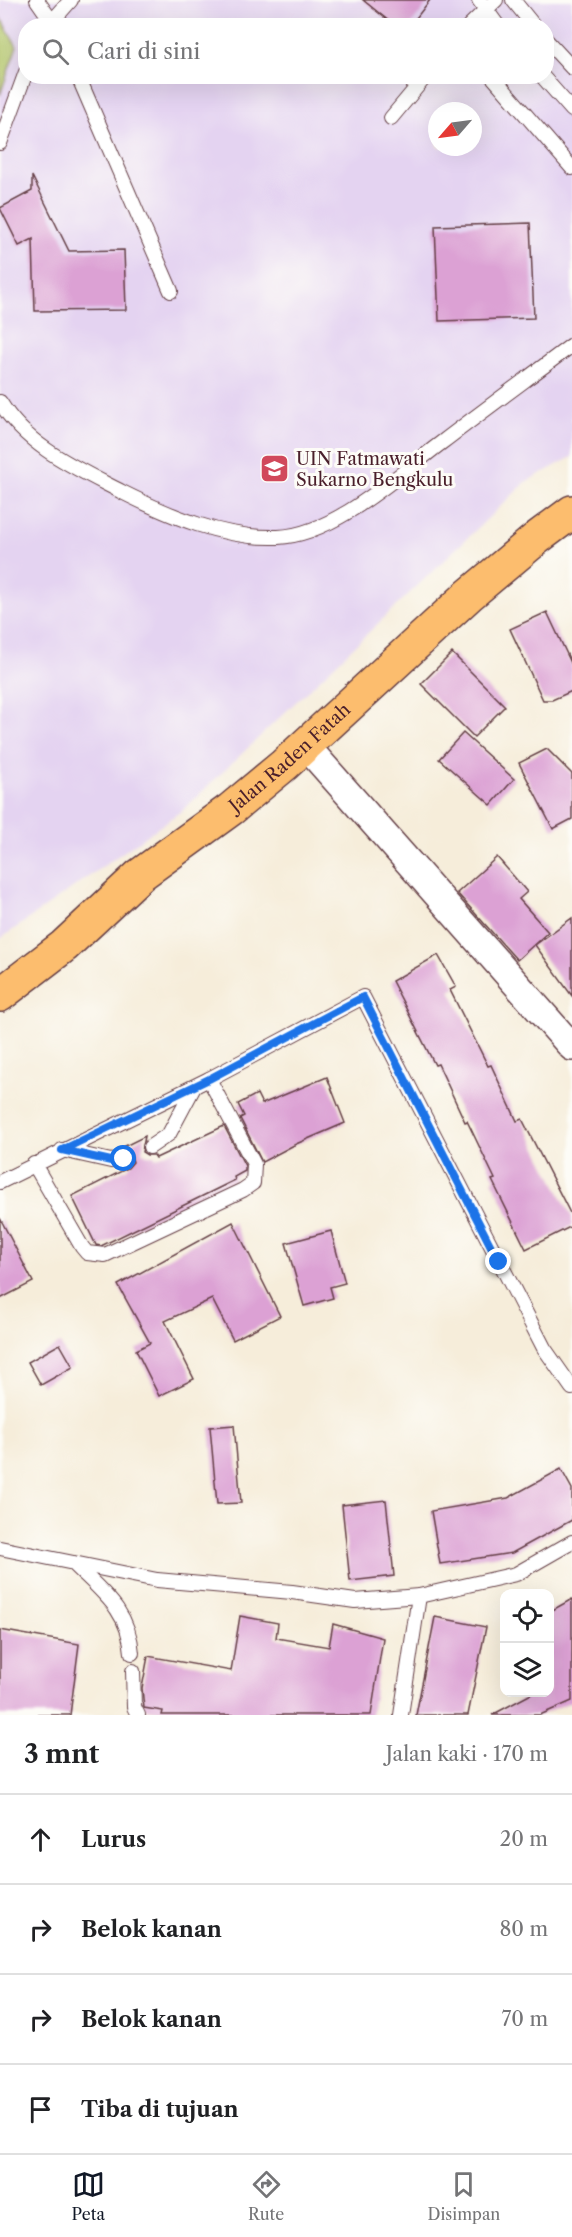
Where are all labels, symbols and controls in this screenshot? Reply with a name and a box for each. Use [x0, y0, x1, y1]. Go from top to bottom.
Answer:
search box [18, 18, 554, 84]
icon: search [39, 35, 72, 68]
text: Cari di sini [87, 38, 200, 65]
north arrow [428, 102, 482, 156]
place label: UIN Fatmawati Sukarno Bengkulu [296, 448, 453, 491]
school or university icon: UIN Fatmawati Sukarno Bengkulu [259, 453, 291, 485]
street label: Jalan Raden Fatah [222, 699, 355, 819]
route start [110, 1145, 136, 1171]
route end [485, 1248, 511, 1274]
map controls [500, 1589, 554, 1697]
button: locate [500, 1589, 554, 1643]
button: layers [500, 1643, 554, 1697]
text: 3 mnt [24, 1738, 99, 1770]
text: Jalan kaki · 170 m [386, 1742, 548, 1766]
icon: ahead [24, 1823, 57, 1856]
text: Lurus [81, 1826, 146, 1853]
text: 20 m [500, 1827, 548, 1851]
icon: right [24, 1913, 57, 1946]
text: Belok kanan [81, 1916, 222, 1943]
text: 80 m [500, 1917, 548, 1941]
icon: right [24, 2003, 57, 2036]
text: Belok kanan [81, 2006, 222, 2033]
text: 70 m [502, 2007, 548, 2031]
icon: arrive [24, 2093, 57, 2126]
text: Tiba di tujuan [81, 2096, 239, 2123]
tab: Peta [72, 2168, 105, 2224]
tab: Rute [248, 2168, 284, 2224]
tab: Disimpan [427, 2168, 500, 2224]

